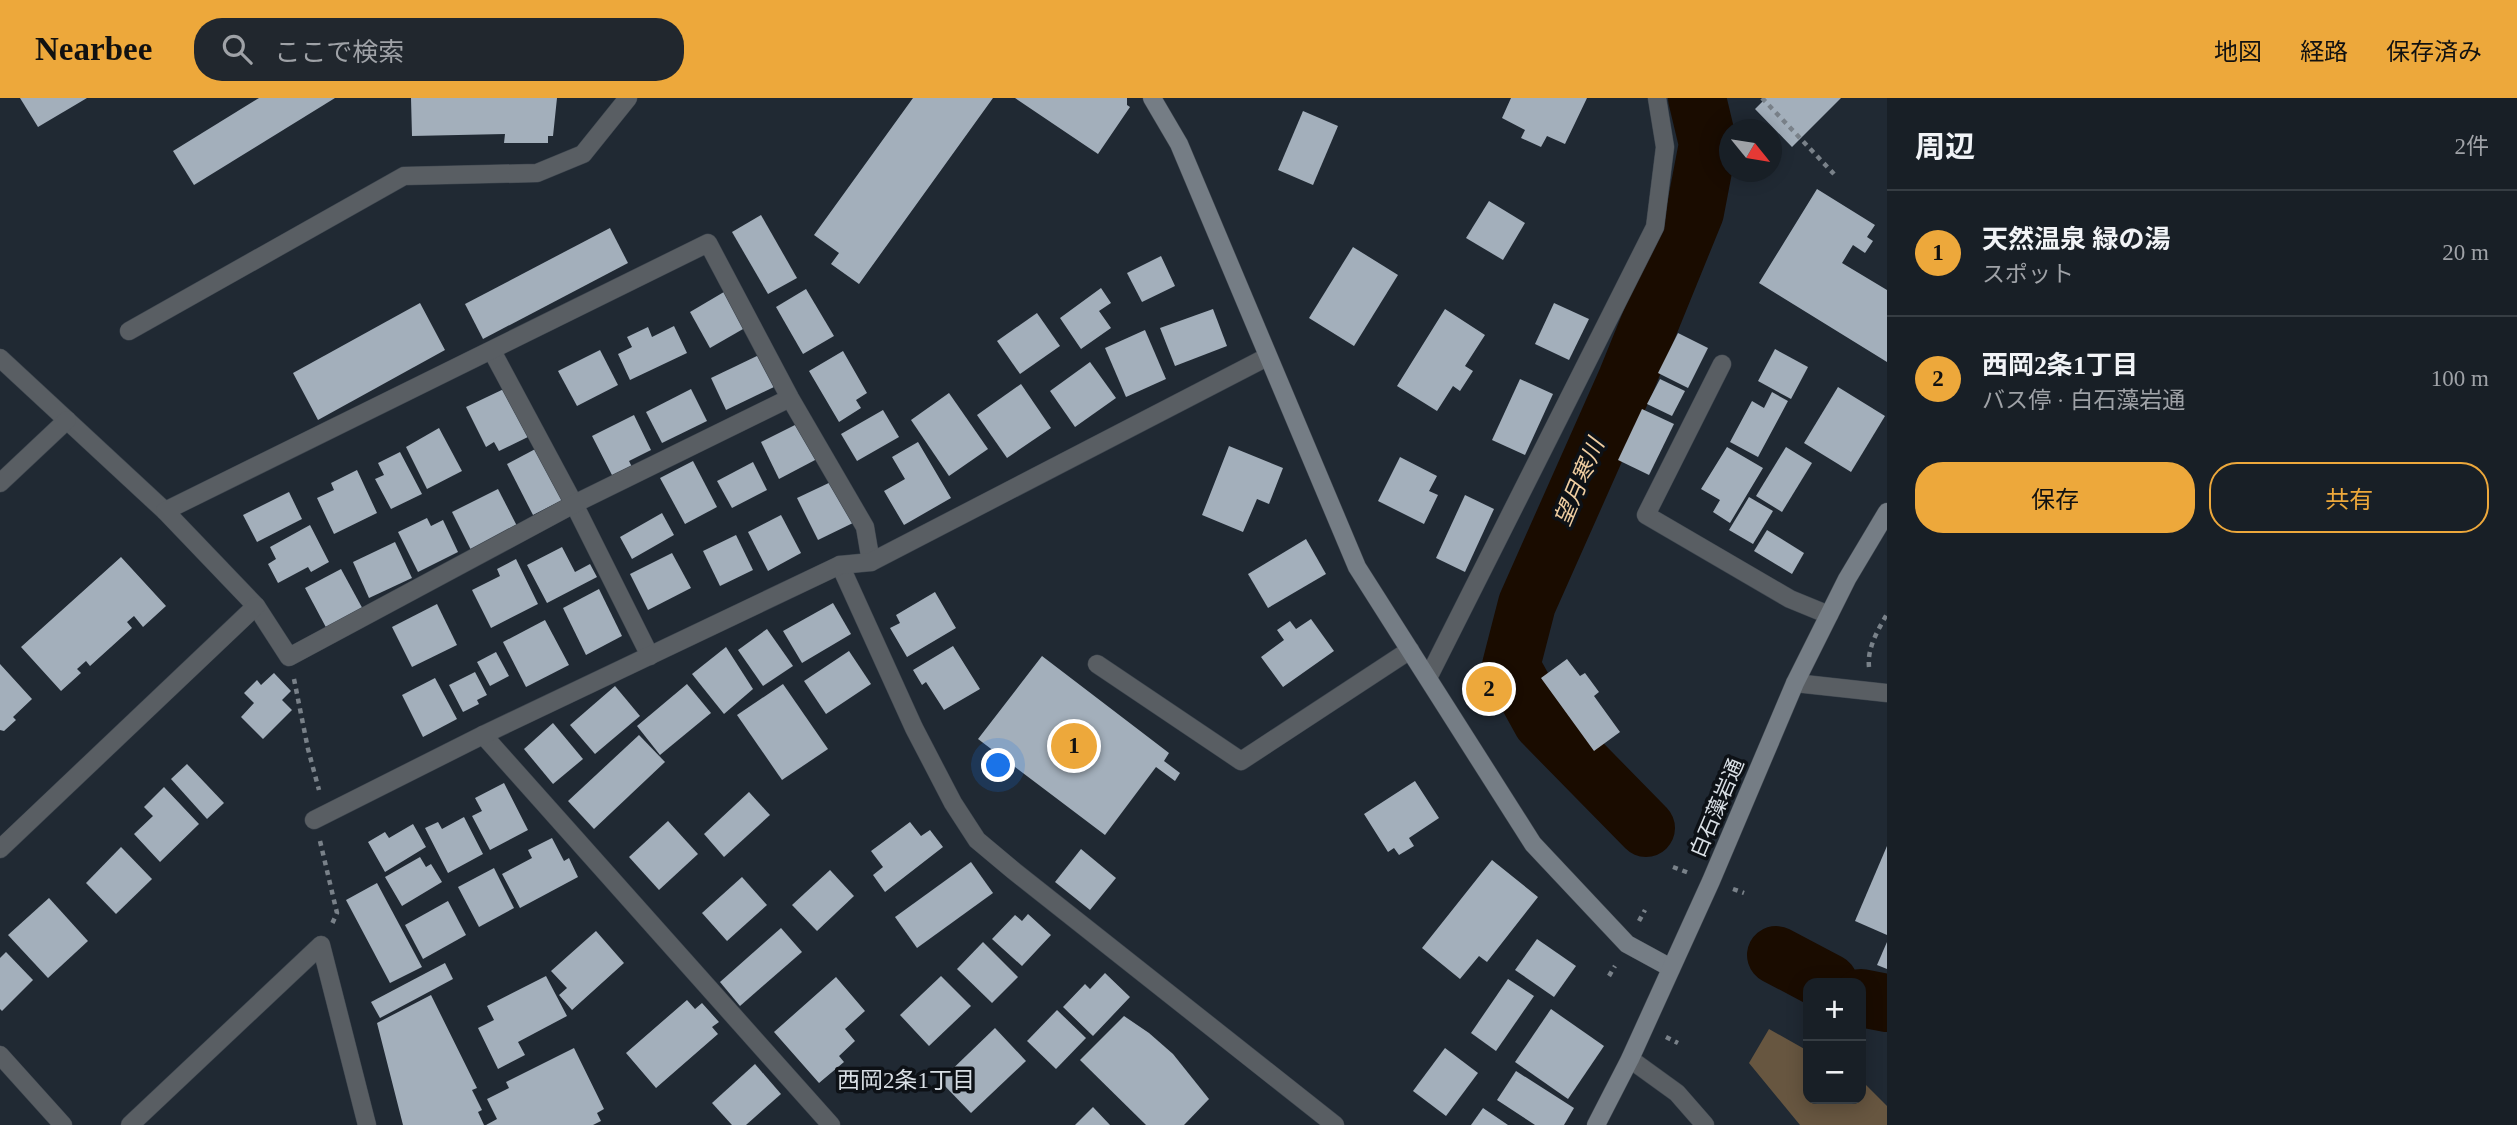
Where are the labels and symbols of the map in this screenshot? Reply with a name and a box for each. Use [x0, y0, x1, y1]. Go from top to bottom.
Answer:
north arrow [1719, 119, 1782, 182]
water label: 望月寒川 [1550, 432, 1610, 529]
pin: 2 [1466, 663, 1512, 715]
pin: 1 [1051, 720, 1097, 772]
your location [981, 748, 1015, 782]
street label: 白石藻岩通 [1685, 755, 1749, 861]
district label: 西岡2条1丁目 [837, 1068, 975, 1093]

